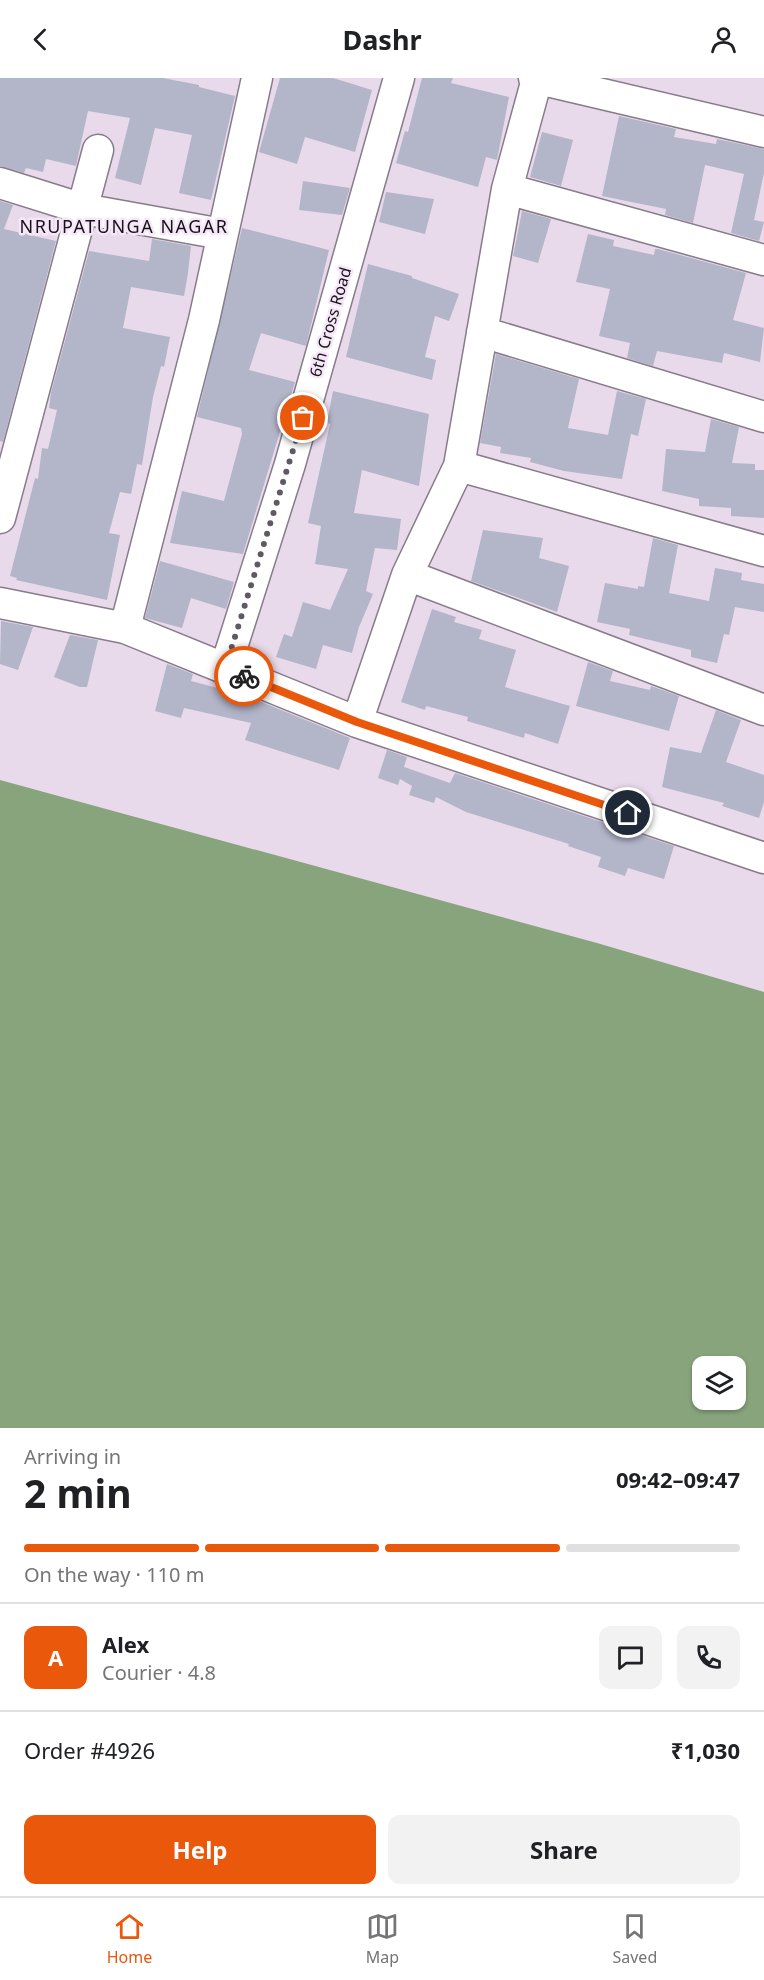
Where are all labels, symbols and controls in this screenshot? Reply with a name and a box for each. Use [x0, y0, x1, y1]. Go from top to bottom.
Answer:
text: Dashr [342, 21, 422, 58]
icon: back [24, 23, 57, 56]
icon: person [707, 23, 740, 56]
district label: NRUPATUNGA NAGAR [19, 214, 229, 238]
street label: 6th Cross Road [304, 265, 356, 379]
pin [277, 392, 328, 443]
icon: bag [286, 401, 319, 434]
courier [214, 646, 274, 706]
icon: bike [228, 660, 261, 693]
pin [602, 787, 653, 838]
icon: home [611, 796, 644, 829]
map controls [692, 1356, 746, 1410]
button: layers [692, 1356, 746, 1410]
text: Arriving in [24, 1443, 121, 1470]
text: 09:42–09:47 [616, 1464, 740, 1494]
text: 2 min [24, 1466, 131, 1519]
text: On the way · 110 m [24, 1561, 204, 1588]
button: chat [599, 1626, 662, 1689]
button: phone [677, 1626, 740, 1689]
text: Alex [102, 1629, 149, 1659]
text: A [48, 1642, 63, 1672]
text: Courier · 4.8 [102, 1659, 216, 1686]
text: Order #4926 [24, 1735, 155, 1765]
text: ₹1,030 [671, 1735, 740, 1765]
button: Help [24, 1815, 376, 1884]
button: Share [388, 1815, 740, 1884]
tab: Home [107, 1910, 152, 1968]
tab: Map [366, 1910, 399, 1968]
tab: Saved [612, 1910, 657, 1968]

